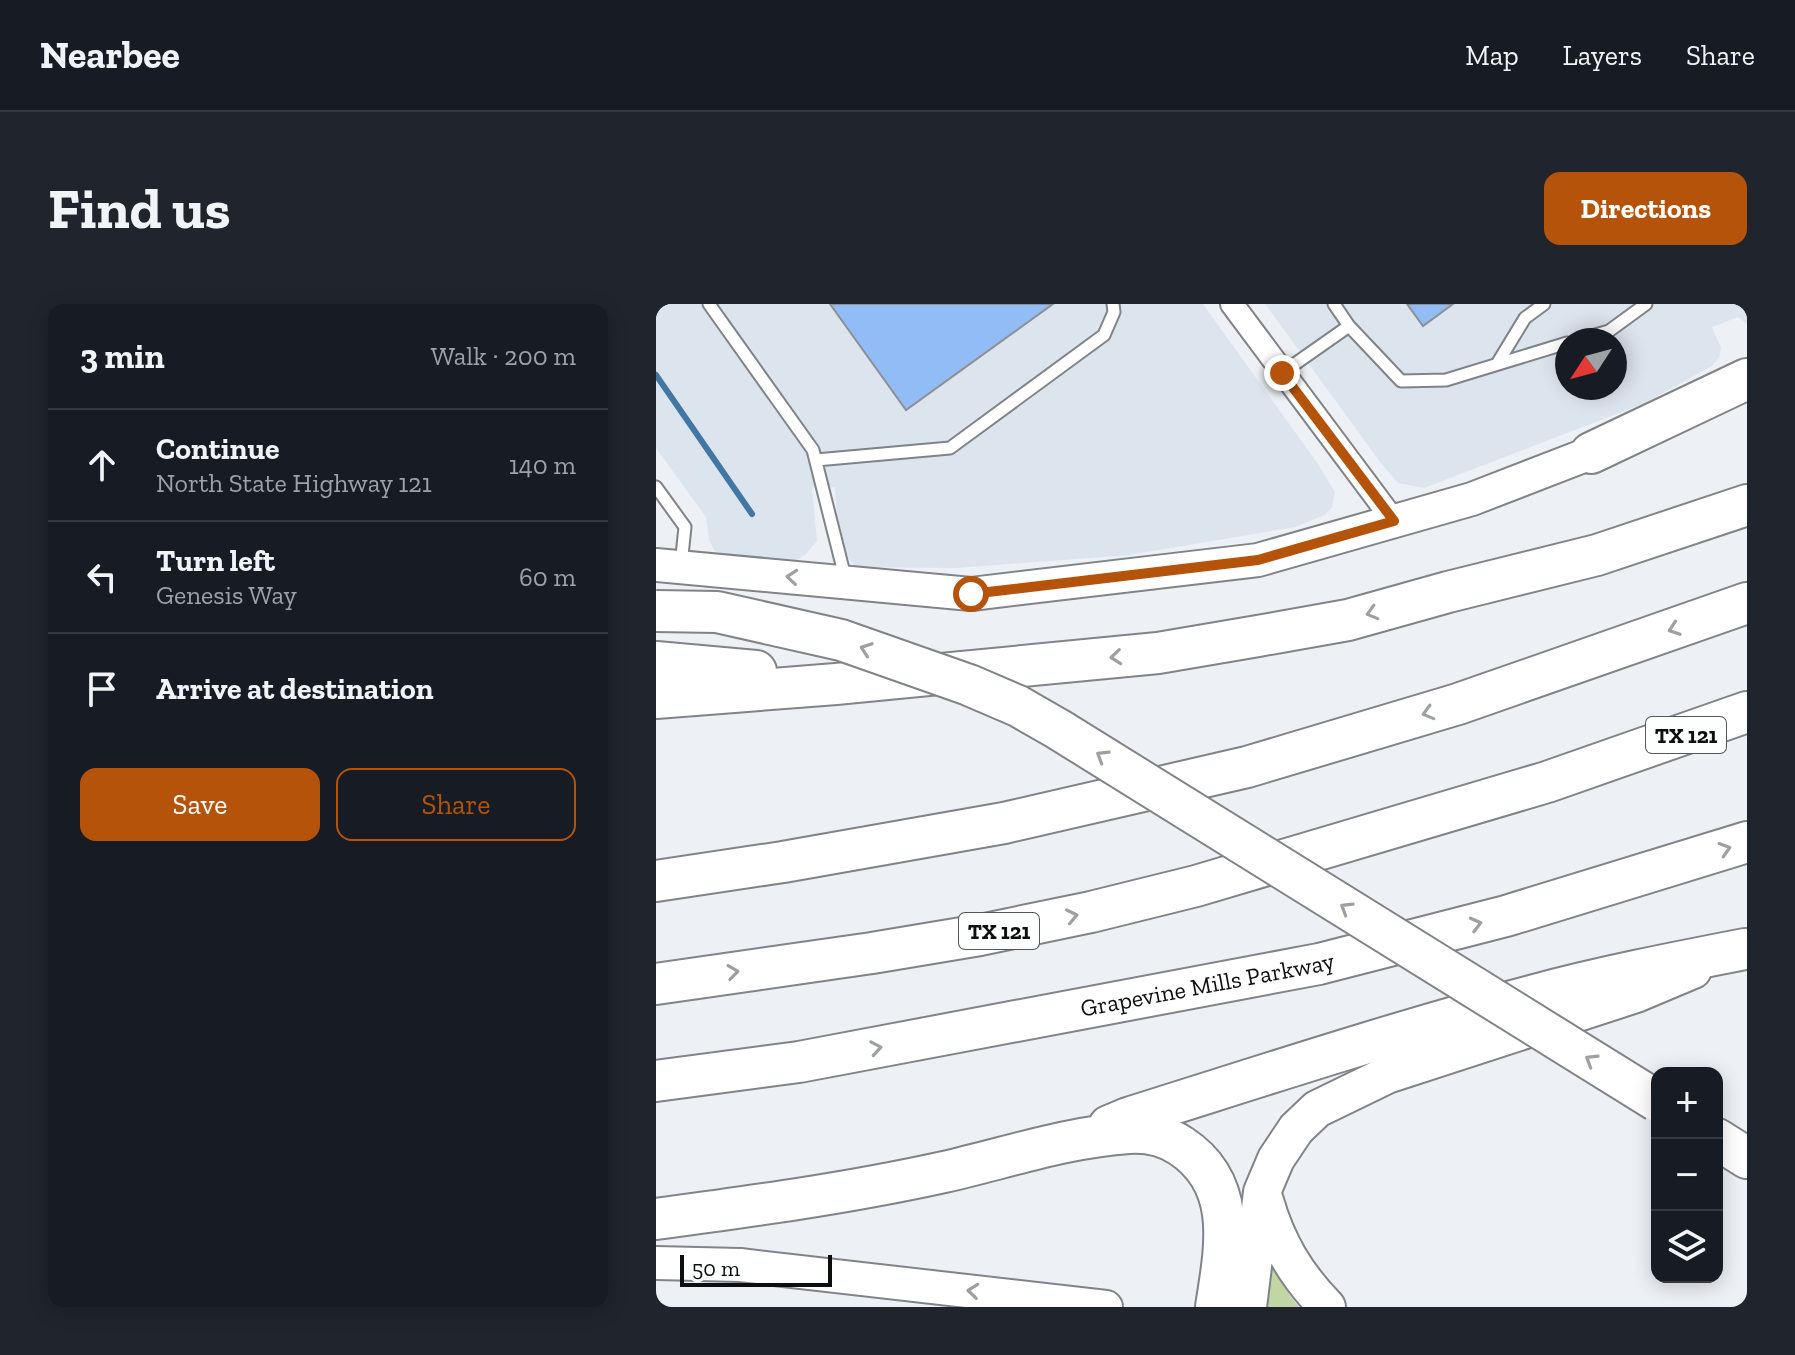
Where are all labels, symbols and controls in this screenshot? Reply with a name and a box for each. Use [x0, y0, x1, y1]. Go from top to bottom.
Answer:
text: Nearbee [40, 32, 180, 78]
text: Map [1465, 39, 1519, 72]
text: Layers [1563, 39, 1642, 72]
text: Share [1686, 39, 1755, 72]
button: Directions [1544, 172, 1747, 245]
text: Find us [48, 175, 231, 242]
north arrow [1555, 328, 1627, 400]
text: 3 min [80, 336, 165, 377]
text: Walk · 200 m [431, 340, 576, 372]
route end [1264, 355, 1300, 391]
text: Continue [156, 431, 280, 467]
icon: ahead [80, 443, 124, 487]
text: 140 m [509, 449, 576, 481]
text: North State Highway 121 [156, 467, 432, 499]
text: Turn left [156, 543, 275, 579]
icon: left [80, 555, 124, 599]
text: 60 m [519, 561, 576, 593]
one-way arrow [785, 569, 798, 586]
route start [953, 576, 989, 612]
text: Genesis Way [156, 579, 297, 611]
one-way arrow [1366, 604, 1380, 620]
one-way arrow [1667, 620, 1681, 636]
one-way arrow [860, 642, 874, 658]
one-way arrow [1110, 648, 1123, 665]
icon: arrive [80, 667, 124, 711]
text: Arrive at destination [156, 671, 433, 707]
one-way arrow [1421, 704, 1435, 720]
road number: TX 121 [1646, 717, 1726, 753]
one-way arrow [1096, 750, 1111, 765]
button: Save [80, 768, 320, 841]
button: Share [336, 768, 576, 841]
one-way arrow [1718, 842, 1732, 858]
one-way arrow [1341, 902, 1355, 917]
one-way arrow [1065, 908, 1079, 925]
road number: TX 121 [959, 913, 1039, 949]
one-way arrow [1469, 916, 1483, 933]
street label: Grapevine Mills Parkway [1078, 945, 1338, 1023]
one-way arrow [726, 964, 740, 981]
one-way arrow [869, 1040, 883, 1057]
one-way arrow [1585, 1055, 1600, 1070]
map controls [1651, 1067, 1723, 1283]
button: + [1651, 1067, 1723, 1139]
button: − [1651, 1139, 1723, 1211]
button: layers [1651, 1211, 1723, 1283]
scale bar [680, 1251, 832, 1287]
text: 50 m [692, 1255, 740, 1282]
one-way arrow [966, 1282, 979, 1299]

